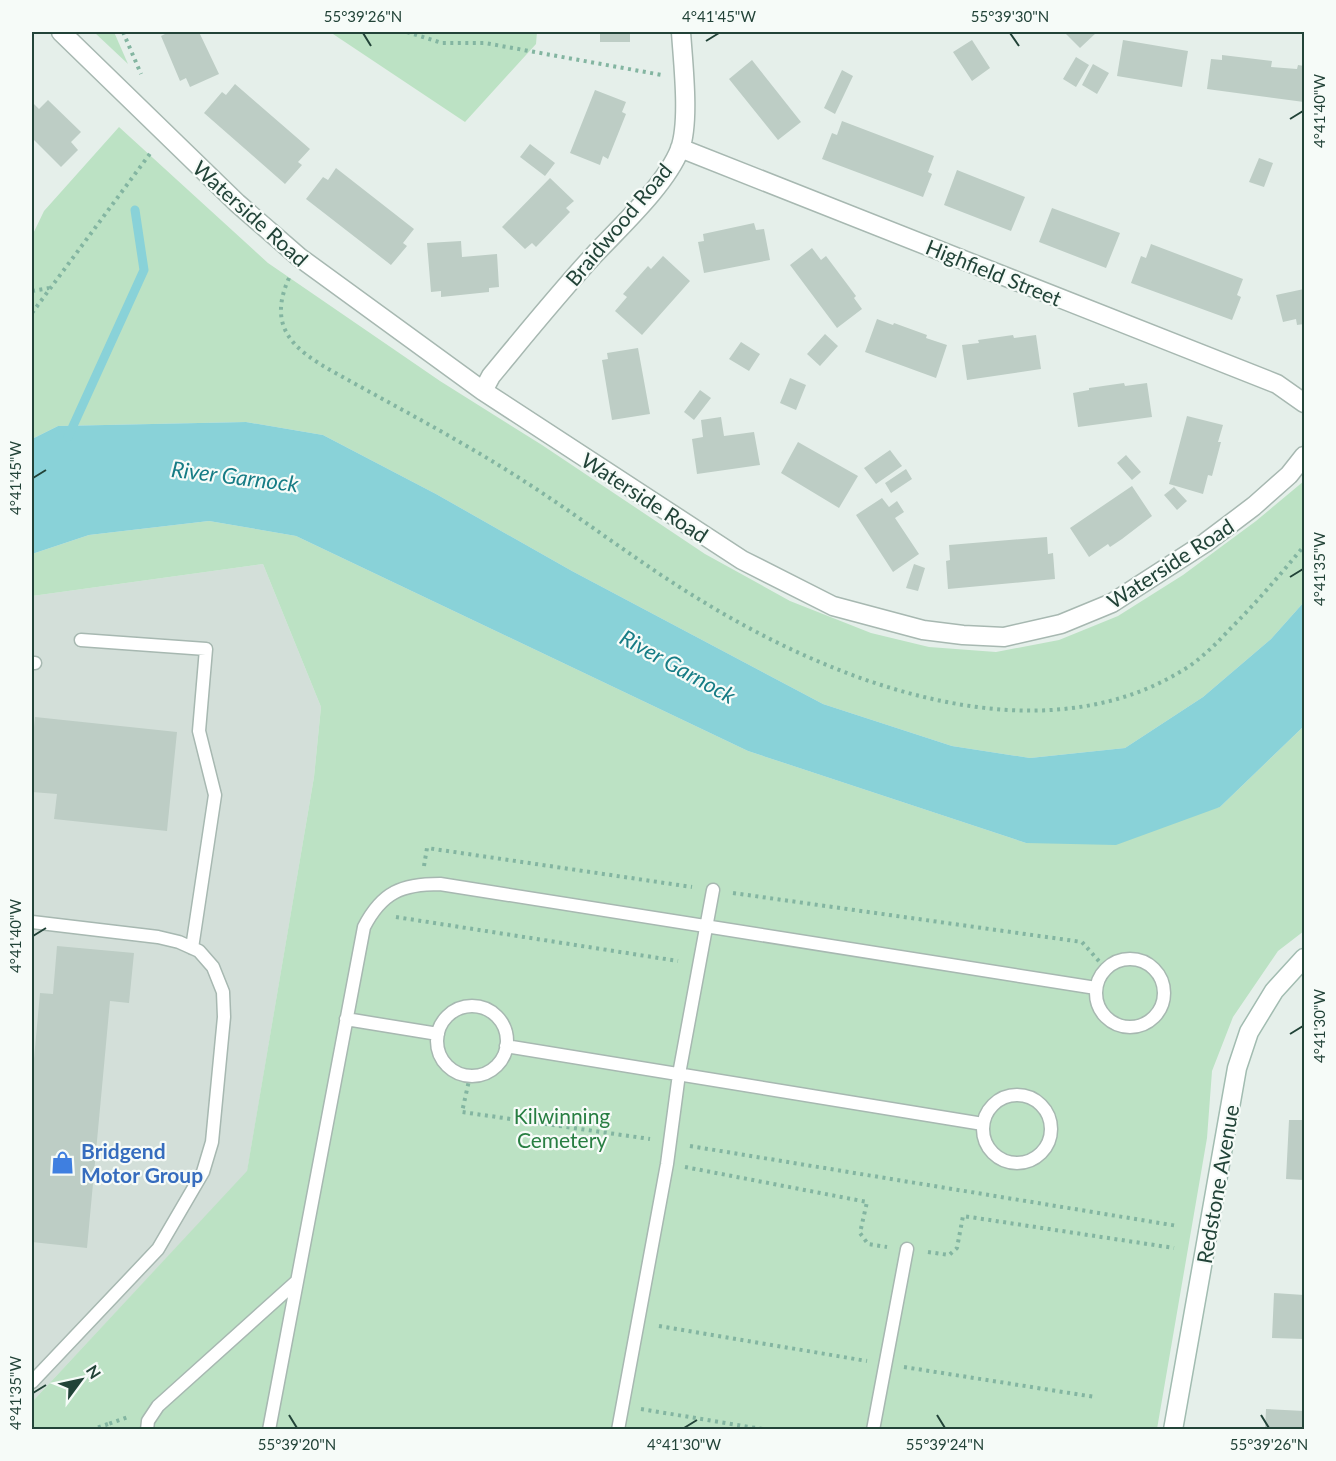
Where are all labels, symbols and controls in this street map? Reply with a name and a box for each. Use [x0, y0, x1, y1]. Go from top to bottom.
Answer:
text: 55°39'26"N [324, 7, 402, 25]
text: 4°41'45"W [682, 7, 756, 25]
text: 55°39'30"N [971, 7, 1049, 25]
text: 4°41'40"W [1310, 74, 1328, 148]
street label: Waterside Road [188, 155, 314, 271]
street label: Braidwood Road [560, 158, 676, 290]
street label: Highfield Street [923, 233, 1066, 311]
text: 4°41'45"W [6, 441, 24, 515]
street label: Waterside Road [577, 447, 713, 547]
water label: River Garnock [170, 455, 301, 497]
street label: Waterside Road [1102, 513, 1238, 613]
text: 4°41'35"W [1310, 532, 1328, 606]
water label: River Garnock [616, 623, 741, 709]
text: 4°41'40"W [6, 899, 24, 973]
text: 4°41'30"W [1310, 989, 1328, 1063]
park label: Kilwinning Cemetery [514, 1103, 610, 1152]
street label: Redstone Avenue [1191, 1103, 1243, 1265]
place label: Bridgend Motor Group [81, 1138, 203, 1187]
shop icon: Bridgend Motor Group [50, 1149, 76, 1175]
north arrow [51, 1350, 111, 1410]
text: 4°41'35"W [6, 1356, 24, 1430]
text: N [83, 1361, 105, 1382]
text: 55°39'20"N [258, 1435, 336, 1453]
text: 4°41'30"W [647, 1435, 721, 1453]
text: 55°39'24"N [906, 1435, 984, 1453]
text: 55°39'26"N [1230, 1435, 1308, 1453]

